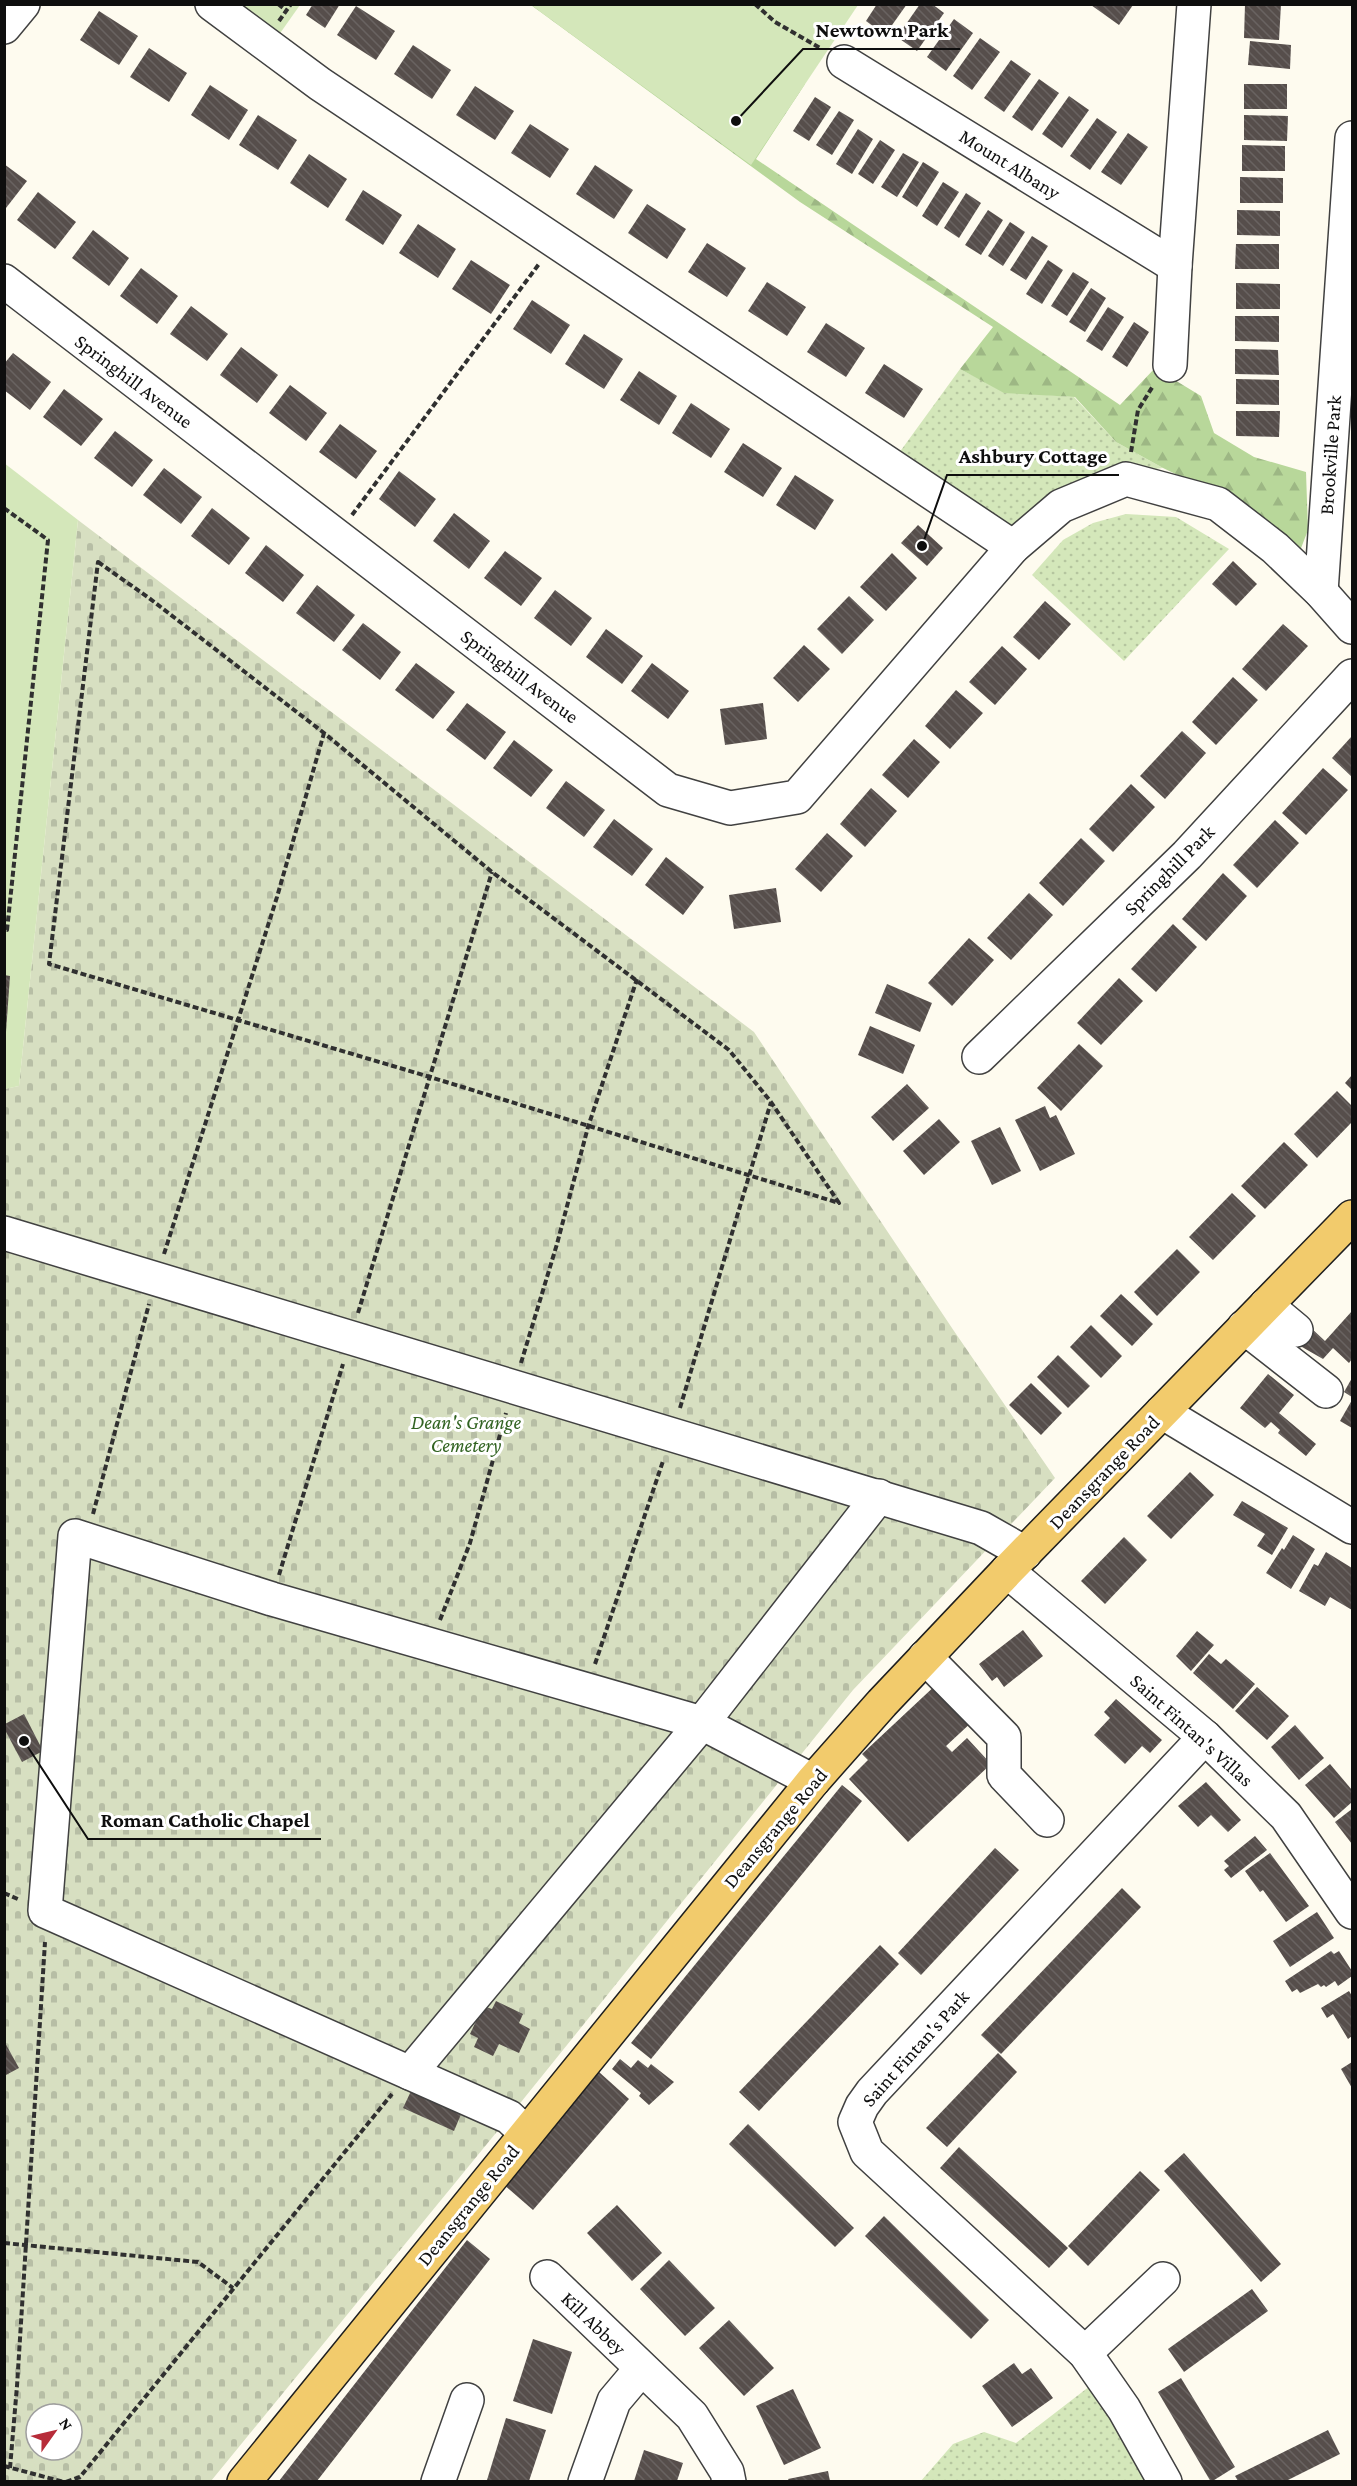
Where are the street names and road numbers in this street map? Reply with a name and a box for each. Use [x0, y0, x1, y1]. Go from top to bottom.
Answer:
street label: Mount Albany [955, 124, 1065, 205]
street label: Springhill Avenue [70, 330, 197, 433]
street label: Brookville Park [1315, 394, 1345, 516]
street label: Springhill Avenue [456, 625, 583, 728]
street label: Springhill Park [1119, 820, 1220, 920]
street label: Deansgrange Road [1044, 1410, 1165, 1534]
street label: Saint Fintan's Villas [1126, 1669, 1258, 1791]
street label: Deansgrange Road [719, 1763, 832, 1893]
street label: Saint Fintan's Park [857, 1985, 973, 2111]
street label: Deansgrange Road [413, 2140, 525, 2270]
street label: Kill Abbey [557, 2287, 631, 2360]

